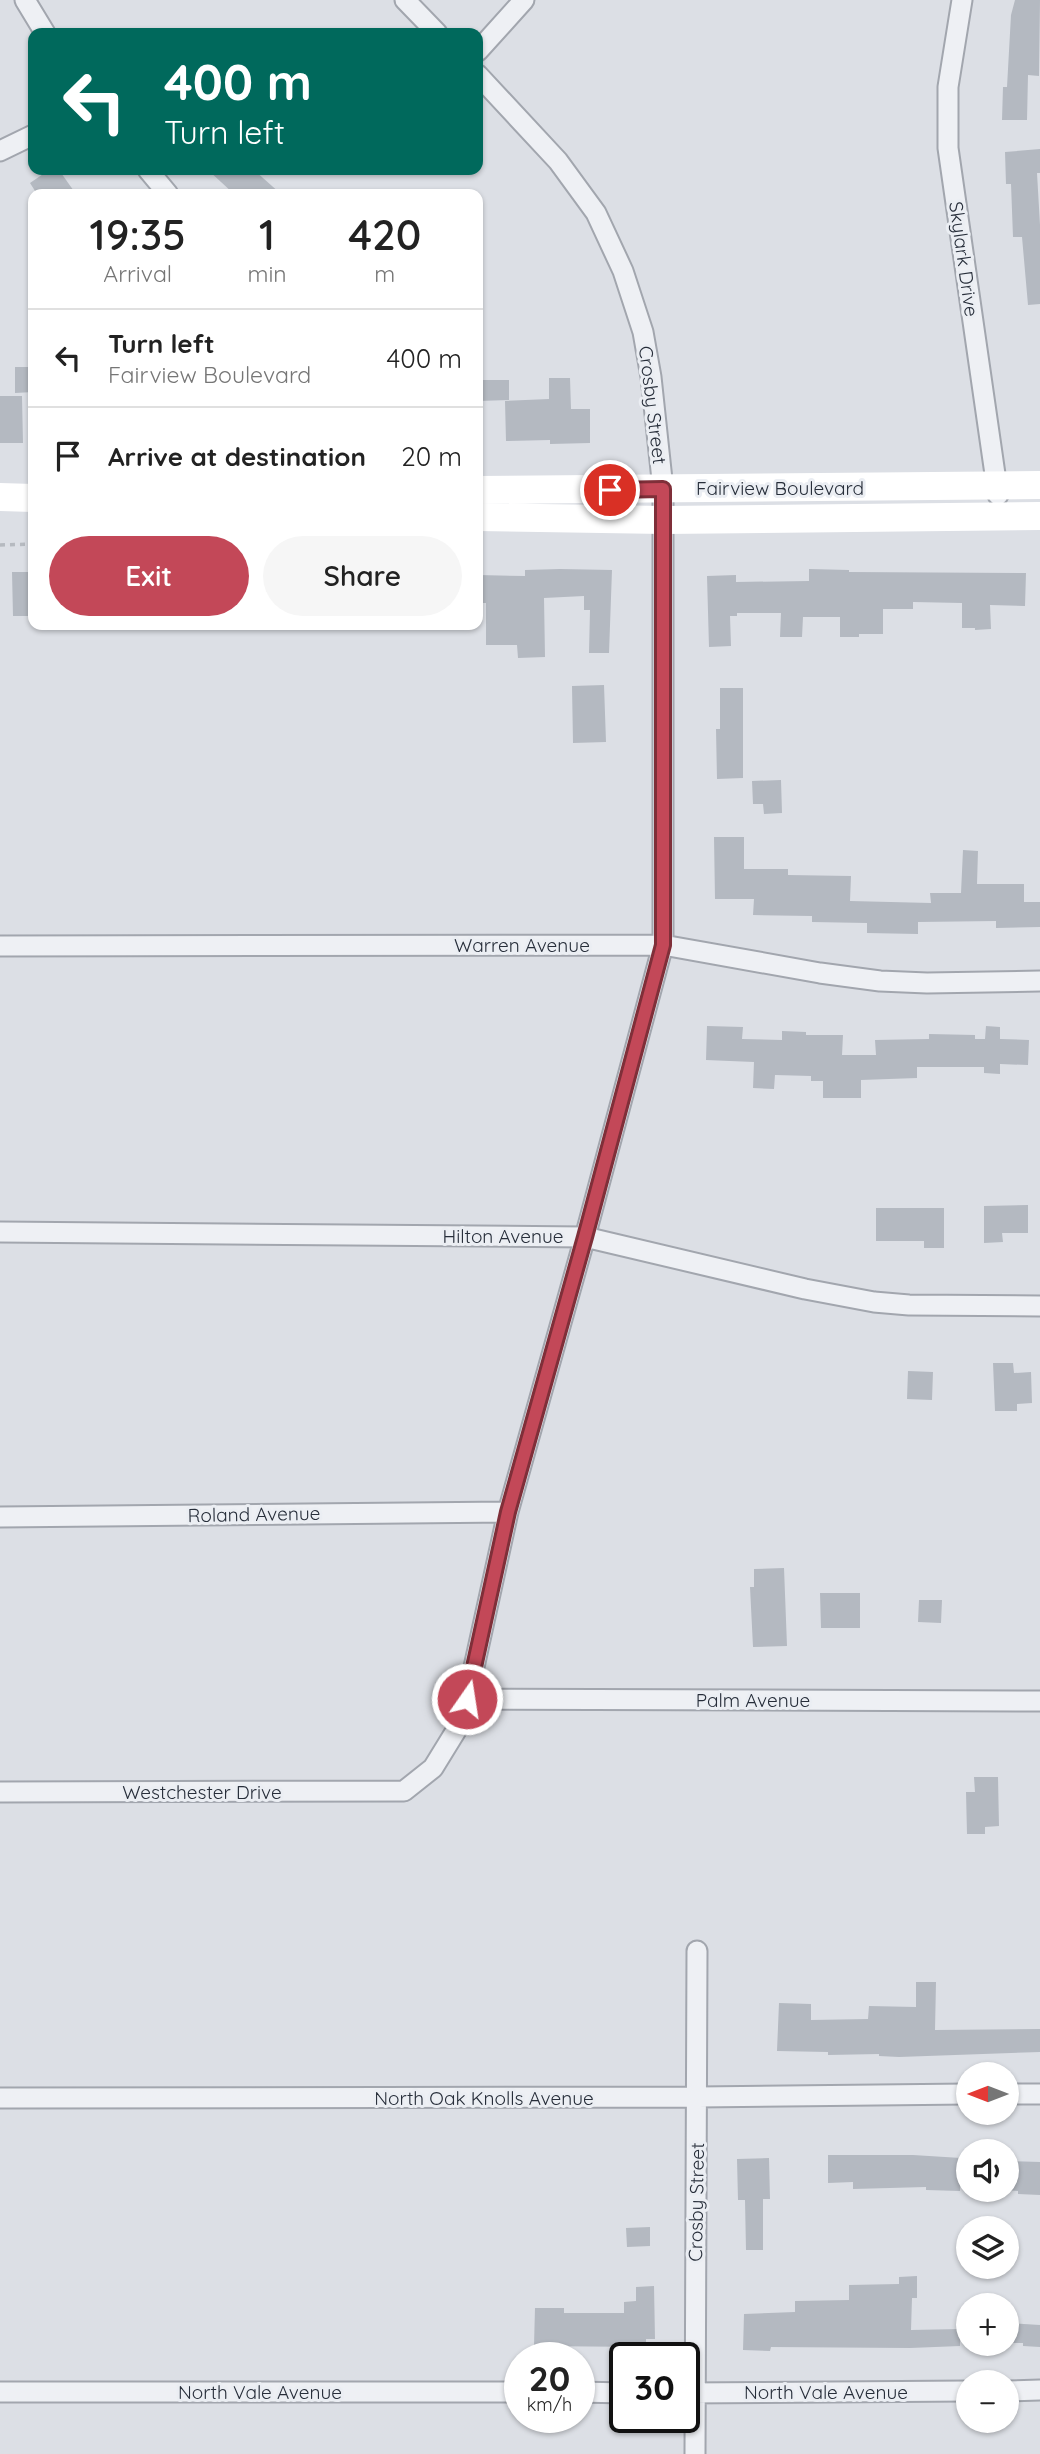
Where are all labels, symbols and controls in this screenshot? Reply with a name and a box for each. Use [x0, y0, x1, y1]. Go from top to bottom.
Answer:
text: 400 m [164, 51, 312, 112]
icon: left [49, 56, 140, 147]
text: Turn left [164, 112, 285, 152]
street label: Skylark Drive [944, 200, 984, 318]
text: 19:35 [90, 208, 186, 261]
text: 1 [259, 208, 275, 261]
text: 420 [348, 208, 421, 261]
text: Arrival [103, 259, 172, 288]
text: min [247, 259, 287, 288]
text: m [374, 259, 395, 288]
text: Turn left [108, 327, 215, 360]
icon: left [49, 339, 87, 377]
text: 400 m [387, 342, 462, 375]
street label: Crosby Street [634, 344, 672, 466]
text: Fairview Boulevard [108, 360, 311, 389]
icon: arrive [49, 437, 87, 475]
text: Arrive at destination [108, 440, 366, 473]
text: 20 m [401, 440, 462, 473]
pin [580, 460, 640, 520]
icon: arrive [591, 471, 629, 509]
street label: Fairview Boulevard [696, 476, 864, 500]
button: Exit [49, 536, 249, 616]
button: Share [263, 536, 462, 616]
street label: Warren Avenue [454, 933, 590, 957]
street label: Hilton Avenue [442, 1224, 564, 1248]
street label: Roland Avenue [187, 1501, 321, 1527]
position arrow [430, 1662, 504, 1736]
street label: Palm Avenue [696, 1688, 810, 1712]
street label: Westchester Drive [122, 1780, 282, 1804]
north arrow [956, 2062, 1018, 2124]
map controls [956, 2062, 1019, 2433]
street label: North Oak Knolls Avenue [374, 2086, 594, 2110]
button: sound [956, 2139, 1019, 2202]
street label: Crosby Street [683, 2142, 709, 2262]
button: layers [956, 2216, 1019, 2279]
button: + [956, 2293, 1019, 2356]
speed limit sign: 30 [609, 2342, 700, 2433]
text: 20 [529, 2356, 570, 2400]
button: − [956, 2370, 1019, 2433]
street label: North Vale Avenue [178, 2380, 342, 2404]
street label: North Vale Avenue [744, 2380, 908, 2404]
text: km/h [527, 2393, 572, 2416]

